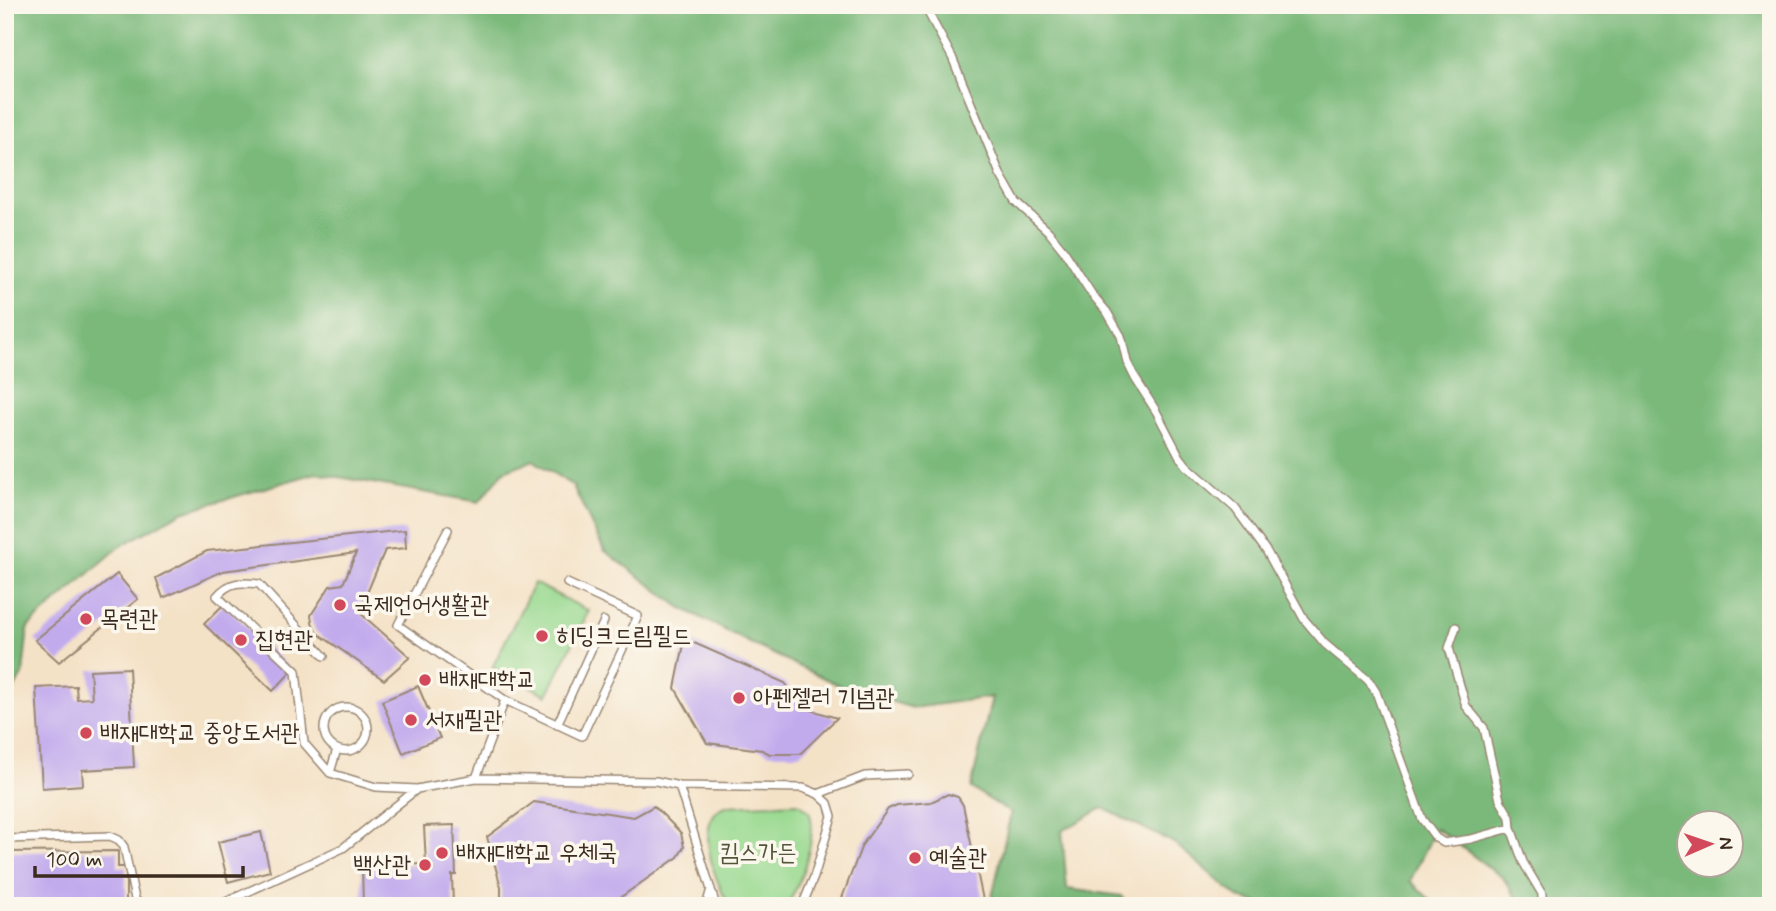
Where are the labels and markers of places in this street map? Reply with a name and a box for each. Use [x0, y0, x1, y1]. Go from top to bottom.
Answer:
place label: 국제언어생활관 [354, 590, 489, 621]
marker: 국제언어생활관 [332, 597, 348, 613]
place label: 목련관 [100, 604, 158, 635]
marker: 목련관 [78, 611, 94, 627]
place label: 히딩크드림필드 [556, 621, 691, 652]
place label: 집현관 [255, 625, 313, 656]
marker: 히딩크드림필드 [534, 628, 550, 644]
marker: 집현관 [233, 632, 249, 648]
place label: 배재대학교 [439, 665, 536, 696]
marker: 배재대학교 [417, 672, 433, 688]
place label: 아펜젤러 기념관 [753, 683, 895, 714]
marker: 아펜젤러 기념관 [731, 690, 747, 706]
place label: 서재필관 [425, 705, 502, 736]
marker: 서재필관 [403, 712, 419, 728]
place label: 배재대학교 중앙도서관 [100, 718, 300, 749]
marker: 배재대학교 중앙도서관 [78, 725, 94, 741]
place label: 배재대학교 우체국 [456, 838, 617, 869]
place label: 예술관 [929, 843, 987, 874]
marker: 배재대학교 우체국 [434, 845, 450, 861]
place label: 백산관 [353, 850, 411, 881]
marker: 예술관 [907, 850, 923, 866]
marker: 백산관 [417, 857, 433, 873]

